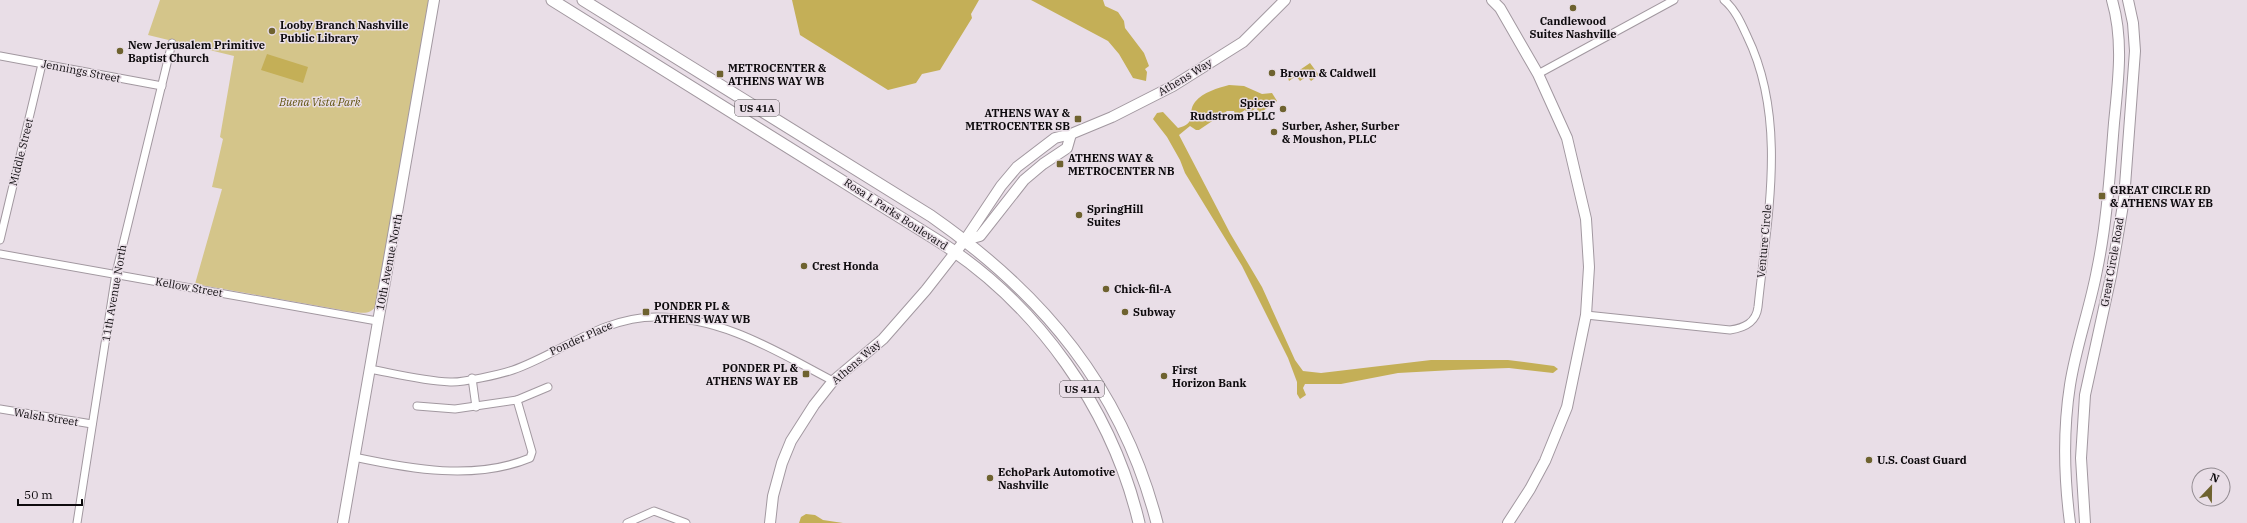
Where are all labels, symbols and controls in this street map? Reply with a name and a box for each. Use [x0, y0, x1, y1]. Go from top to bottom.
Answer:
marker: Candlewood Suites Nashville [1568, 3, 1578, 13]
place label: Candlewood Suites Nashville [1530, 14, 1616, 41]
place label: Looby Branch Nashville Public Library [280, 18, 408, 45]
marker: Looby Branch Nashville Public Library [267, 26, 277, 36]
place label: New Jerusalem Primitive Baptist Church [128, 38, 265, 65]
marker: New Jerusalem Primitive Baptist Church [115, 46, 125, 56]
street label: Athens Way [1155, 55, 1215, 99]
street label: Jennings Street [40, 56, 122, 86]
place label: METROCENTER & ATHENS WAY WB [728, 61, 826, 88]
place label: Brown & Caldwell [1280, 66, 1377, 80]
marker: Brown & Caldwell [1267, 68, 1277, 78]
marker: METROCENTER & ATHENS WAY WB [715, 69, 725, 79]
park label: Buena Vista Park [278, 95, 361, 109]
place label: Spicer Rudstrom PLLC [1190, 96, 1276, 123]
road number: US 41A [735, 100, 779, 116]
marker: Spicer Rudstrom PLLC [1278, 104, 1288, 114]
place label: ATHENS WAY & METROCENTER SB [965, 106, 1070, 133]
marker: ATHENS WAY & METROCENTER SB [1073, 114, 1083, 124]
street label: Middle Street [6, 117, 36, 187]
place label: Surber, Asher, Surber & Moushon, PLLC [1282, 119, 1400, 146]
marker: Surber, Asher, Surber & Moushon, PLLC [1269, 127, 1279, 137]
place label: ATHENS WAY & METROCENTER NB [1068, 151, 1175, 178]
marker: ATHENS WAY & METROCENTER NB [1055, 159, 1065, 169]
street label: Rosa L Parks Boulevard [841, 175, 951, 253]
place label: GREAT CIRCLE RD & ATHENS WAY EB [2110, 183, 2213, 210]
marker: GREAT CIRCLE RD & ATHENS WAY EB [2097, 191, 2107, 201]
place label: SpringHill Suites [1087, 202, 1144, 229]
street label: Venture Circle [1754, 203, 1774, 278]
marker: SpringHill Suites [1074, 210, 1084, 220]
street label: 10th Avenue North [373, 212, 405, 312]
street label: Great Circle Road [2097, 216, 2127, 308]
street label: 11th Avenue North [99, 243, 129, 343]
place label: Crest Honda [812, 259, 879, 273]
marker: Crest Honda [799, 261, 809, 271]
street label: Kellow Street [154, 274, 224, 300]
place label: Chick-fil-A [1114, 282, 1172, 296]
marker: Chick-fil-A [1101, 284, 1111, 294]
place label: PONDER PL & ATHENS WAY WB [654, 299, 751, 326]
place label: Subway [1133, 305, 1176, 319]
marker: PONDER PL & ATHENS WAY WB [641, 307, 651, 317]
marker: Subway [1120, 307, 1130, 317]
street label: Ponder Place [547, 318, 615, 358]
street label: Athens Way [828, 337, 884, 387]
place label: PONDER PL & ATHENS WAY EB [706, 361, 798, 388]
place label: First Horizon Bank [1172, 363, 1246, 390]
marker: PONDER PL & ATHENS WAY EB [801, 369, 811, 379]
marker: First Horizon Bank [1159, 371, 1169, 381]
road number: US 41A [1060, 381, 1104, 397]
street label: Walsh Street [13, 405, 79, 429]
place label: U.S. Coast Guard [1877, 453, 1967, 467]
marker: U.S. Coast Guard [1864, 455, 1874, 465]
place label: EchoPark Automotive Nashville [998, 465, 1115, 492]
north arrow [2191, 467, 2231, 507]
text: N [2208, 470, 2222, 486]
marker: EchoPark Automotive Nashville [985, 473, 995, 483]
scale bar [18, 481, 82, 507]
text: 50 m [24, 487, 53, 502]

